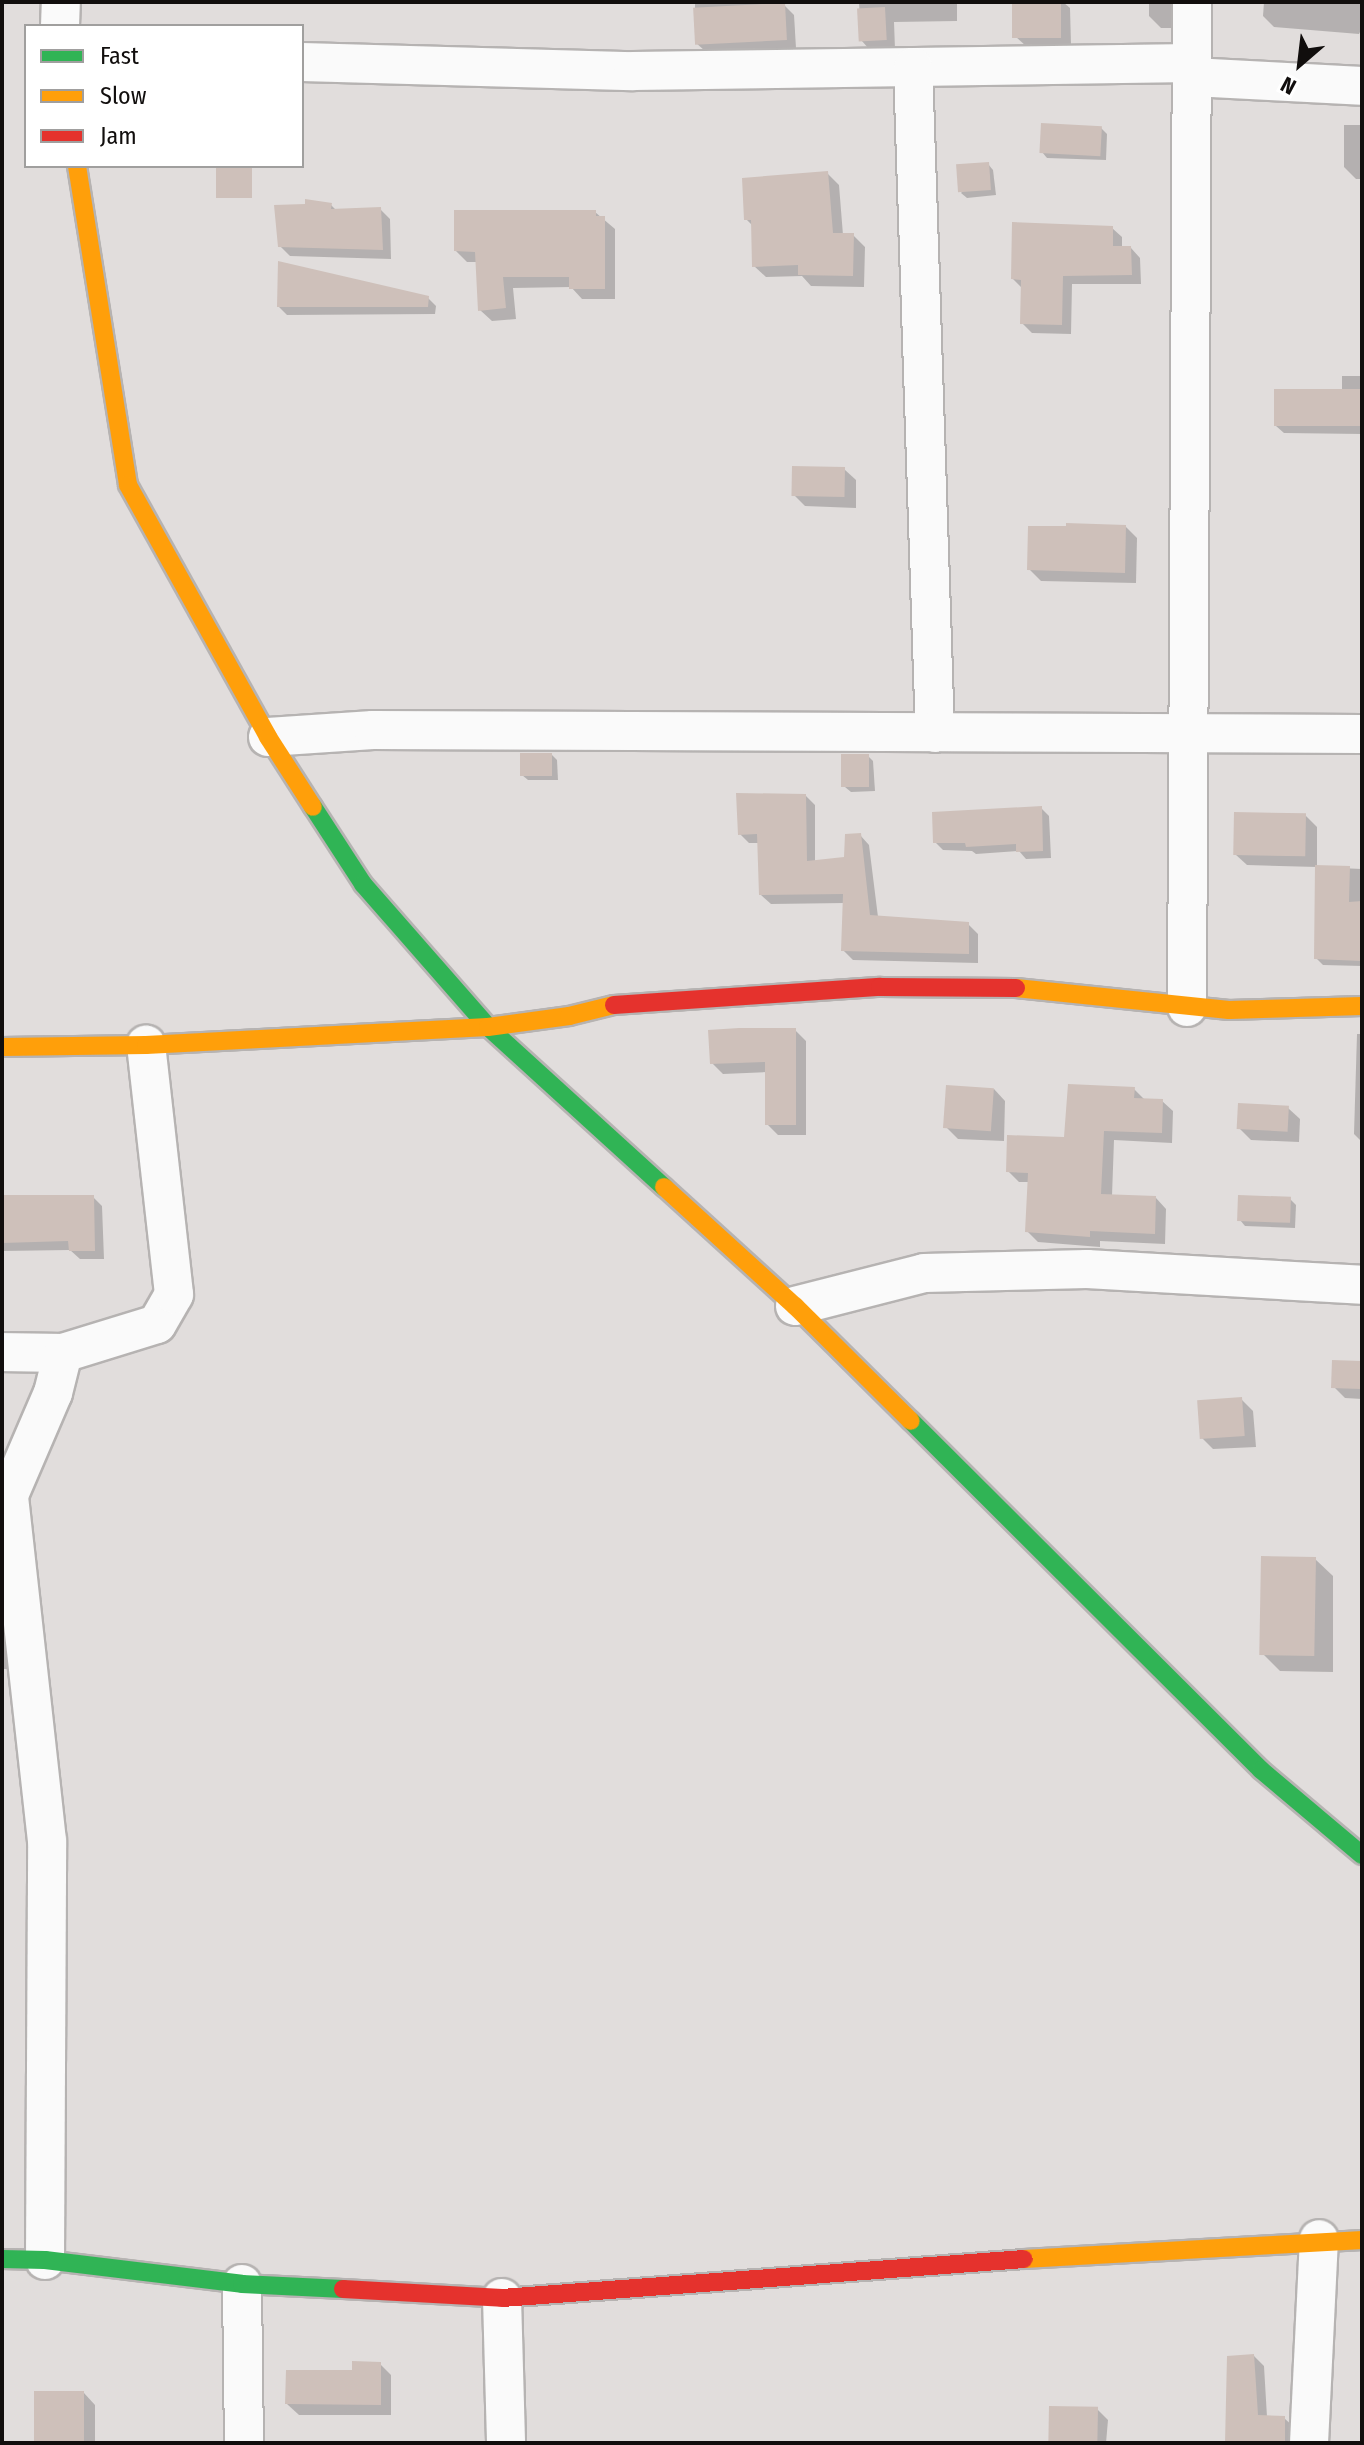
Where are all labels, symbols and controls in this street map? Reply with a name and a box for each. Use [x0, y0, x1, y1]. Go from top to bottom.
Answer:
legend [24, 24, 304, 168]
north arrow [1260, 24, 1340, 104]
text: Fast [100, 42, 139, 70]
text: N [1276, 71, 1301, 101]
text: Slow [100, 82, 146, 110]
text: Jam [100, 122, 137, 150]

